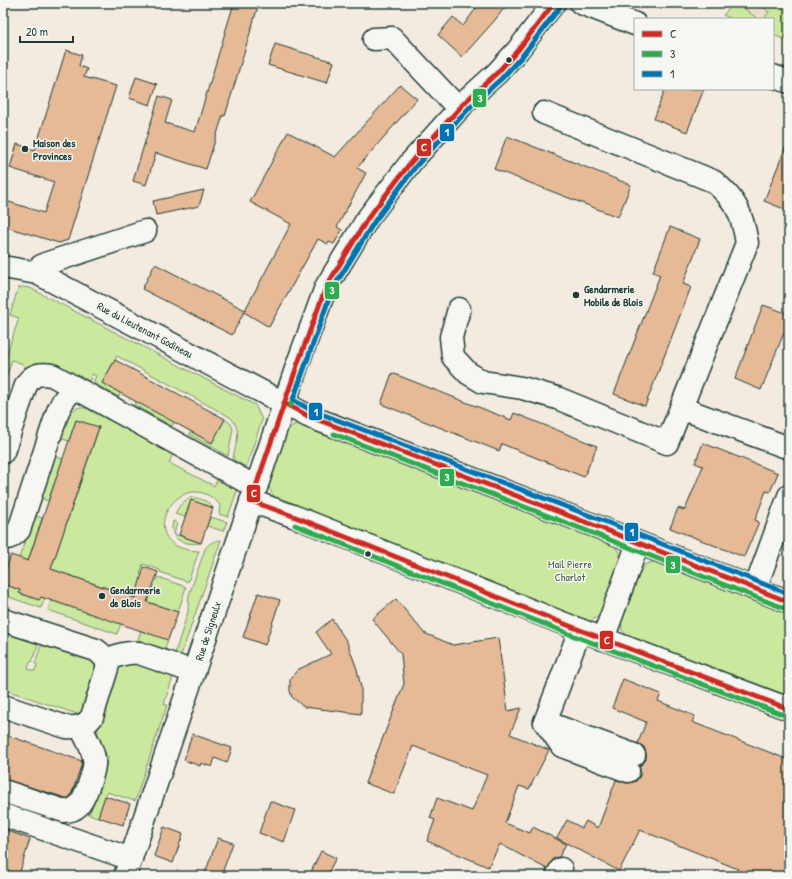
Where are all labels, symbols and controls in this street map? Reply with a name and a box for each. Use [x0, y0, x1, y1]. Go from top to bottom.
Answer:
scale bar [20, 18, 73, 44]
legend [634, 18, 774, 90]
text: 20 m [26, 23, 48, 40]
text: C [670, 25, 677, 42]
text: 3 [670, 45, 675, 62]
unlabelled marker [504, 55, 514, 65]
text: 1 [670, 65, 674, 82]
line badge: 3 [472, 88, 487, 108]
text: 3 [478, 91, 483, 105]
line badge: 1 [439, 123, 455, 142]
text: 1 [445, 125, 449, 139]
place label: Maison des Provinces [33, 136, 76, 163]
line badge: C [416, 138, 432, 157]
text: C [421, 140, 427, 154]
marker: Maison des Provinces [20, 144, 30, 154]
line badge: 3 [324, 281, 340, 300]
place label: Gendarmerie Mobile de Blois [584, 282, 643, 309]
text: 3 [330, 283, 335, 297]
marker: Gendarmerie Mobile de Blois [571, 290, 581, 300]
street label: Rue du Lieutenant Godineau [95, 299, 196, 361]
line badge: 1 [308, 402, 323, 421]
text: 1 [314, 405, 318, 419]
line badge: 3 [439, 468, 455, 487]
text: 3 [445, 470, 450, 484]
line badge: C [246, 484, 261, 503]
text: C [251, 486, 257, 500]
line badge: 1 [624, 522, 639, 542]
text: 1 [630, 525, 634, 539]
unlabelled marker [363, 549, 373, 559]
line badge: 3 [665, 555, 681, 574]
park label: Mail Pierre Charlot [548, 557, 592, 584]
text: 3 [671, 558, 676, 572]
place label: Gendarmerie de Blois [110, 583, 161, 610]
marker: Gendarmerie de Blois [97, 591, 107, 601]
street label: Rue de Signeulx [192, 600, 224, 662]
line badge: C [599, 630, 614, 650]
text: C [604, 633, 610, 647]

